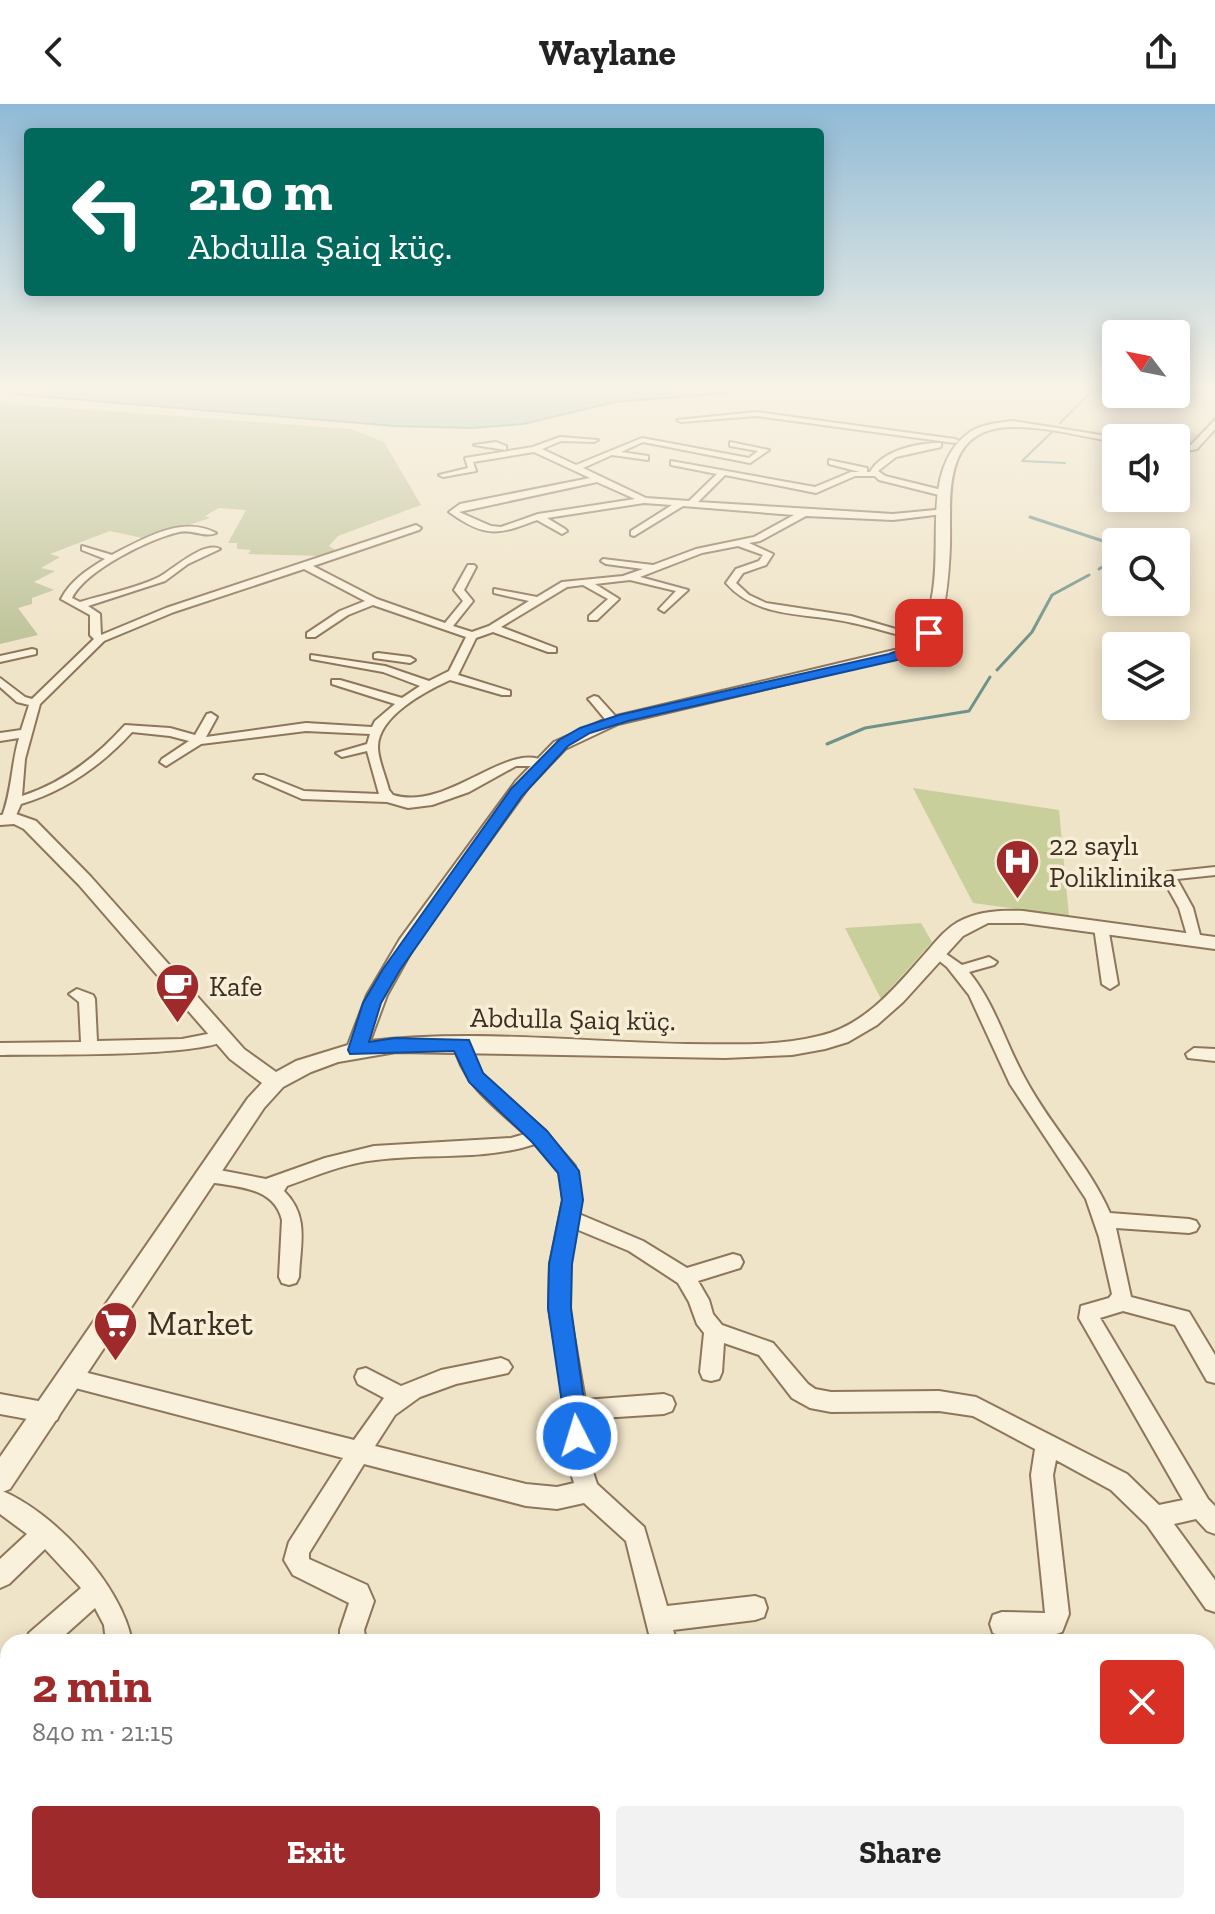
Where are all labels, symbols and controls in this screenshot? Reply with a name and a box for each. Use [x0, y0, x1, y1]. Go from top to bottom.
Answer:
icon: back [32, 30, 76, 74]
icon: share [1139, 30, 1183, 74]
text: Waylane [539, 31, 676, 74]
text: 210 m [188, 157, 332, 224]
icon: left [56, 160, 160, 264]
text: Abdulla Şaiq küç. [188, 225, 452, 268]
north arrow [1102, 320, 1190, 408]
map controls [1102, 320, 1190, 720]
button: sound [1102, 424, 1190, 512]
button: search [1102, 528, 1190, 616]
pin [895, 599, 963, 667]
icon: arrive [907, 611, 951, 655]
button: layers [1102, 632, 1190, 720]
place label: 22 saylı Poliklinika [1049, 829, 1176, 894]
hospital icon: 22 saylı Poliklinika [994, 837, 1042, 900]
cafe icon: Kafe [154, 962, 202, 1025]
place label: Kafe [209, 970, 262, 1003]
street label: Abdulla Şaiq küç. [470, 1001, 676, 1037]
supermarket icon: Market [92, 1299, 140, 1362]
place label: Market [147, 1303, 253, 1344]
position arrow [535, 1394, 619, 1478]
text: 2 min [32, 1657, 152, 1714]
button: close [1100, 1660, 1184, 1744]
text: 840 m · 21:15 [32, 1716, 173, 1748]
button: Exit [32, 1806, 600, 1898]
button: Share [616, 1806, 1184, 1898]

